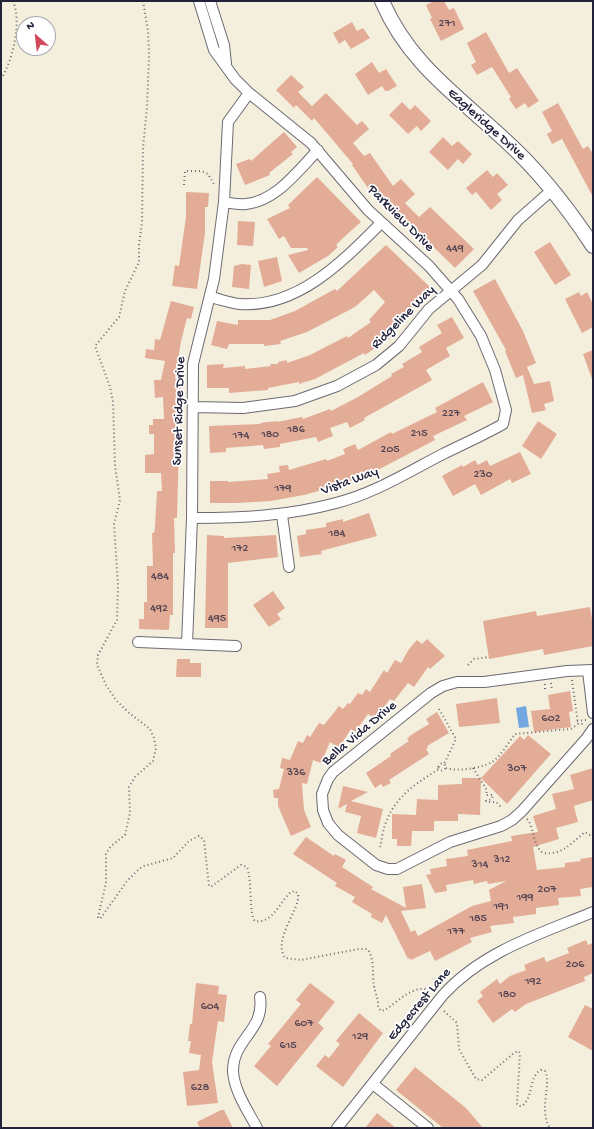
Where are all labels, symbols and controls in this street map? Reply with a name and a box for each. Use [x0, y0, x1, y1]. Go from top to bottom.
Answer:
north arrow [16, 16, 56, 56]
house number: 271 [439, 17, 455, 31]
text: N [25, 19, 37, 33]
street label: Eagleridge Drive [443, 85, 529, 165]
street label: Parkview Drive [363, 182, 437, 256]
house number: 449 [446, 242, 464, 256]
street label: Ridgeline Way [368, 282, 440, 354]
street label: Sunset Ridge Drive [170, 356, 190, 466]
house number: 227 [442, 407, 460, 421]
house number: 186 [287, 423, 305, 437]
house number: 215 [410, 427, 428, 441]
house number: 180 [261, 428, 279, 442]
house number: 174 [233, 429, 249, 443]
house number: 205 [380, 443, 400, 457]
street label: Vista Way [319, 464, 381, 500]
house number: 230 [474, 468, 492, 482]
house number: 179 [274, 482, 292, 496]
house number: 184 [328, 527, 346, 541]
house number: 172 [232, 542, 248, 556]
house number: 484 [151, 570, 169, 584]
house number: 492 [150, 602, 168, 616]
house number: 495 [208, 612, 226, 626]
street label: Bella Vida Drive [319, 698, 401, 770]
house number: 602 [542, 712, 560, 726]
house number: 307 [507, 762, 527, 776]
house number: 336 [287, 766, 305, 780]
house number: 312 [494, 853, 510, 867]
house number: 314 [472, 858, 488, 872]
house number: 207 [538, 883, 556, 897]
house number: 199 [517, 891, 533, 905]
house number: 191 [493, 900, 509, 914]
house number: 185 [469, 912, 487, 926]
house number: 177 [447, 925, 465, 939]
house number: 206 [566, 958, 584, 972]
street label: Edgecrest Lane [385, 965, 455, 1045]
house number: 192 [525, 975, 541, 989]
house number: 180 [498, 988, 516, 1002]
house number: 604 [201, 1000, 219, 1014]
house number: 607 [294, 1017, 314, 1031]
house number: 129 [352, 1030, 368, 1044]
house number: 615 [279, 1039, 297, 1053]
house number: 628 [191, 1081, 209, 1095]

